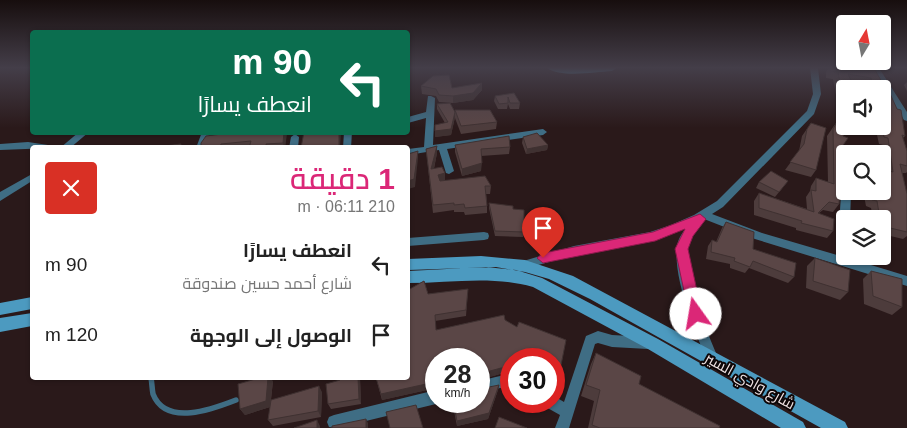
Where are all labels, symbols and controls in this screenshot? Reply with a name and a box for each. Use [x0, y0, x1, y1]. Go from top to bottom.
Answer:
north arrow [836, 15, 891, 70]
map controls [836, 15, 891, 265]
text: 90 m [232, 42, 312, 81]
icon: left [330, 50, 395, 115]
button: sound [836, 80, 891, 135]
text: انعطف يسارًا [197, 92, 312, 117]
button: search [836, 145, 891, 200]
button: close [45, 162, 97, 214]
text: 1 دقيقة [290, 162, 395, 195]
text: 210 m · 06:11 [297, 198, 395, 215]
pin [522, 207, 564, 258]
button: layers [836, 210, 891, 265]
icon: arrive [529, 214, 557, 242]
text: انعطف يسارًا [243, 240, 352, 261]
icon: left [367, 251, 395, 279]
text: 90 m [45, 254, 87, 275]
text: شارع أحمد حسين صندوقة [183, 275, 352, 292]
position arrow [669, 287, 721, 339]
icon: arrive [367, 321, 395, 349]
text: 120 m [45, 324, 98, 345]
text: الوصول إلى الوجهة [190, 325, 352, 346]
speed limit sign: 30 [500, 348, 565, 413]
street label: شارع وادي السير [699, 348, 798, 416]
text: 28 [444, 360, 471, 388]
text: km/h [444, 386, 471, 400]

